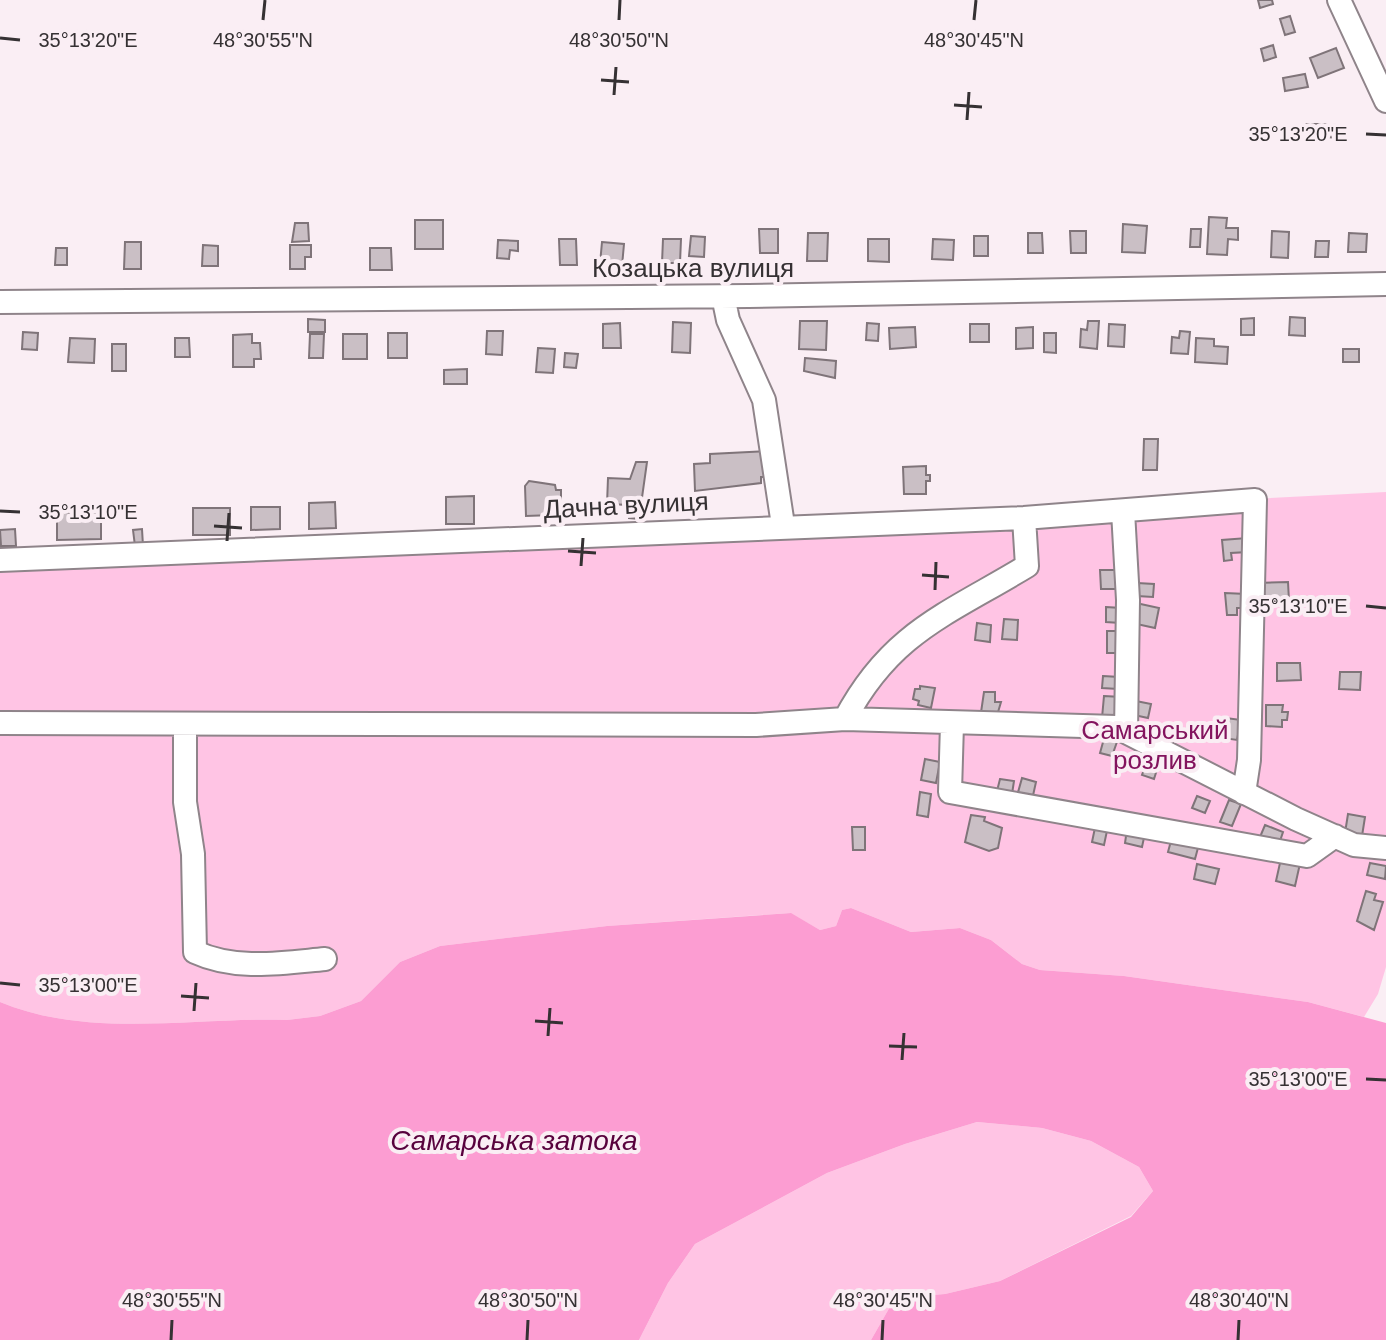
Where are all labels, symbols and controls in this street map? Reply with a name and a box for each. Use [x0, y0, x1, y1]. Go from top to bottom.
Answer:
text: 35°13'20"E [39, 29, 138, 51]
text: 48°30'55"N [213, 29, 313, 51]
text: 48°30'50"N [569, 29, 669, 51]
text: 48°30'45"N [924, 29, 1024, 51]
text: 35°13'20"E [1249, 123, 1348, 145]
street label: Козацька вулиця [592, 253, 794, 283]
street label: Дачна вулиця [543, 486, 709, 524]
text: 35°13'10"E [39, 501, 138, 523]
text: 35°13'10"E [1249, 595, 1348, 617]
park label: Самарський розлив [1081, 715, 1229, 775]
text: 35°13'00"E [39, 974, 138, 996]
text: 35°13'00"E [1249, 1068, 1348, 1090]
water label: Самарська затока [390, 1125, 638, 1156]
text: 48°30'55"N [122, 1289, 222, 1311]
text: 48°30'50"N [478, 1289, 578, 1311]
text: 48°30'45"N [833, 1289, 933, 1311]
text: 48°30'40"N [1189, 1289, 1289, 1311]

